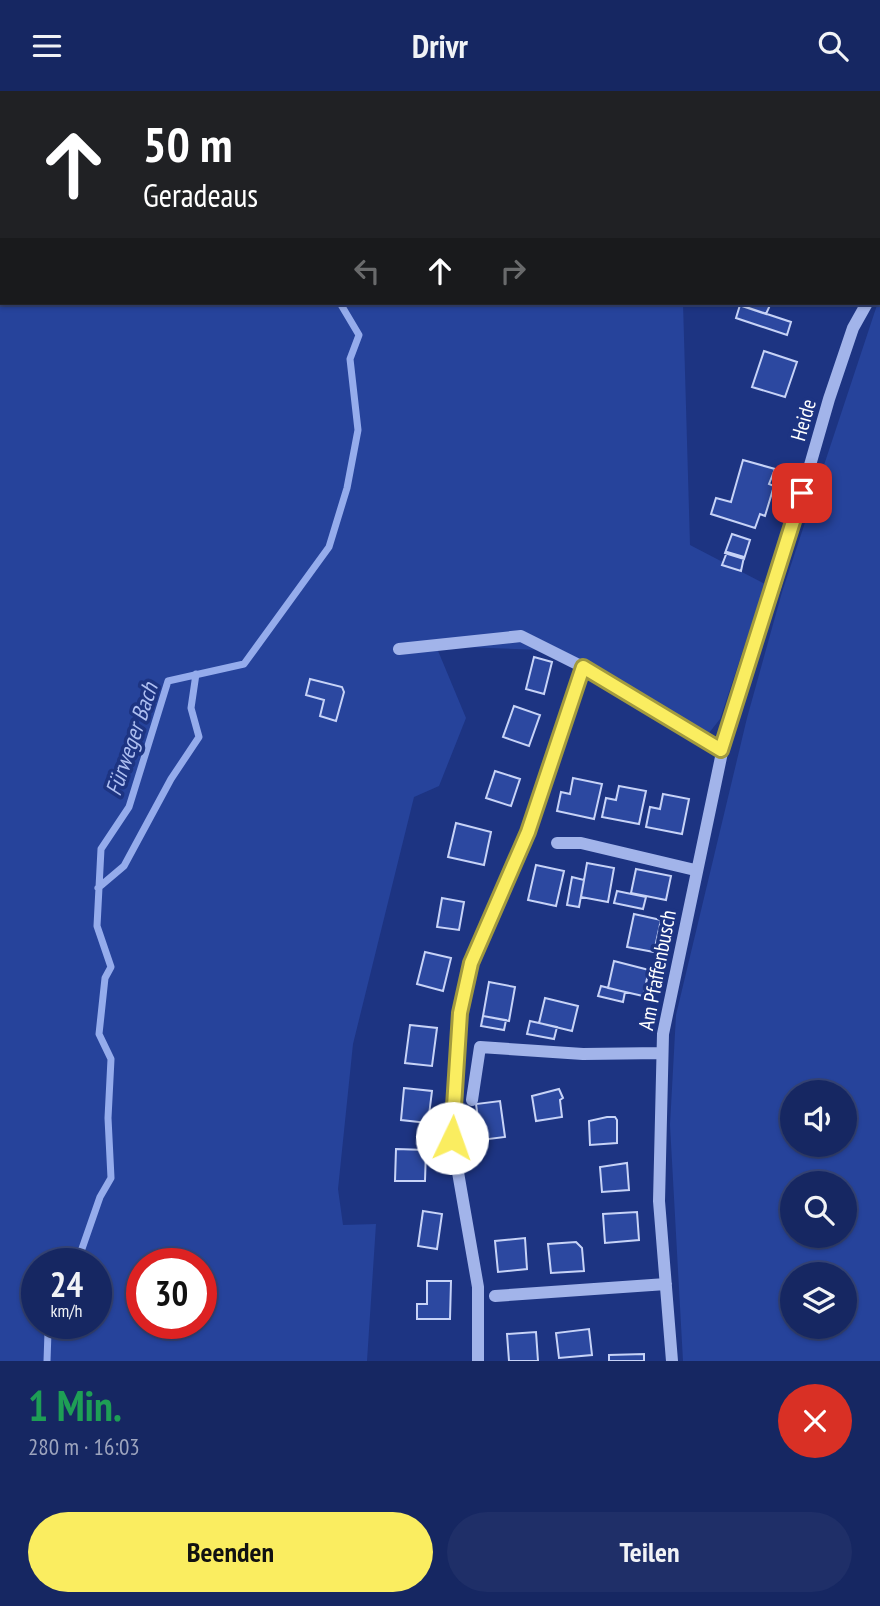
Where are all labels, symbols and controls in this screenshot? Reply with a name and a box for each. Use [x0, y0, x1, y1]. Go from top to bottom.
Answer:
text: Drivr [412, 25, 468, 67]
icon: menu [28, 27, 66, 65]
icon: search [814, 27, 852, 65]
text: 50 m [143, 112, 232, 176]
icon: ahead [28, 119, 119, 210]
text: Geradeaus [143, 174, 258, 216]
icon: left [348, 252, 386, 290]
icon: ahead [421, 252, 459, 290]
icon: right [494, 252, 532, 290]
street label: Heide [784, 396, 822, 444]
pin [772, 463, 832, 523]
icon: arrive [783, 474, 821, 512]
water label: Fürweger Bach [98, 677, 164, 799]
street label: Am Pfaffenbusch [632, 908, 682, 1032]
map controls [780, 1080, 857, 1339]
button: sound [780, 1080, 857, 1157]
position arrow [415, 1101, 489, 1175]
button: search [780, 1171, 857, 1248]
speed limit sign: 30 [126, 1248, 217, 1339]
text: 24 [50, 1261, 83, 1307]
button: layers [780, 1262, 857, 1339]
text: km/h [51, 1299, 82, 1322]
text: 1 Min. [28, 1378, 122, 1433]
button: close [778, 1384, 852, 1458]
text: 280 m · 16:03 [28, 1432, 140, 1461]
button: Beenden [28, 1512, 433, 1592]
button: Teilen [447, 1512, 852, 1592]

